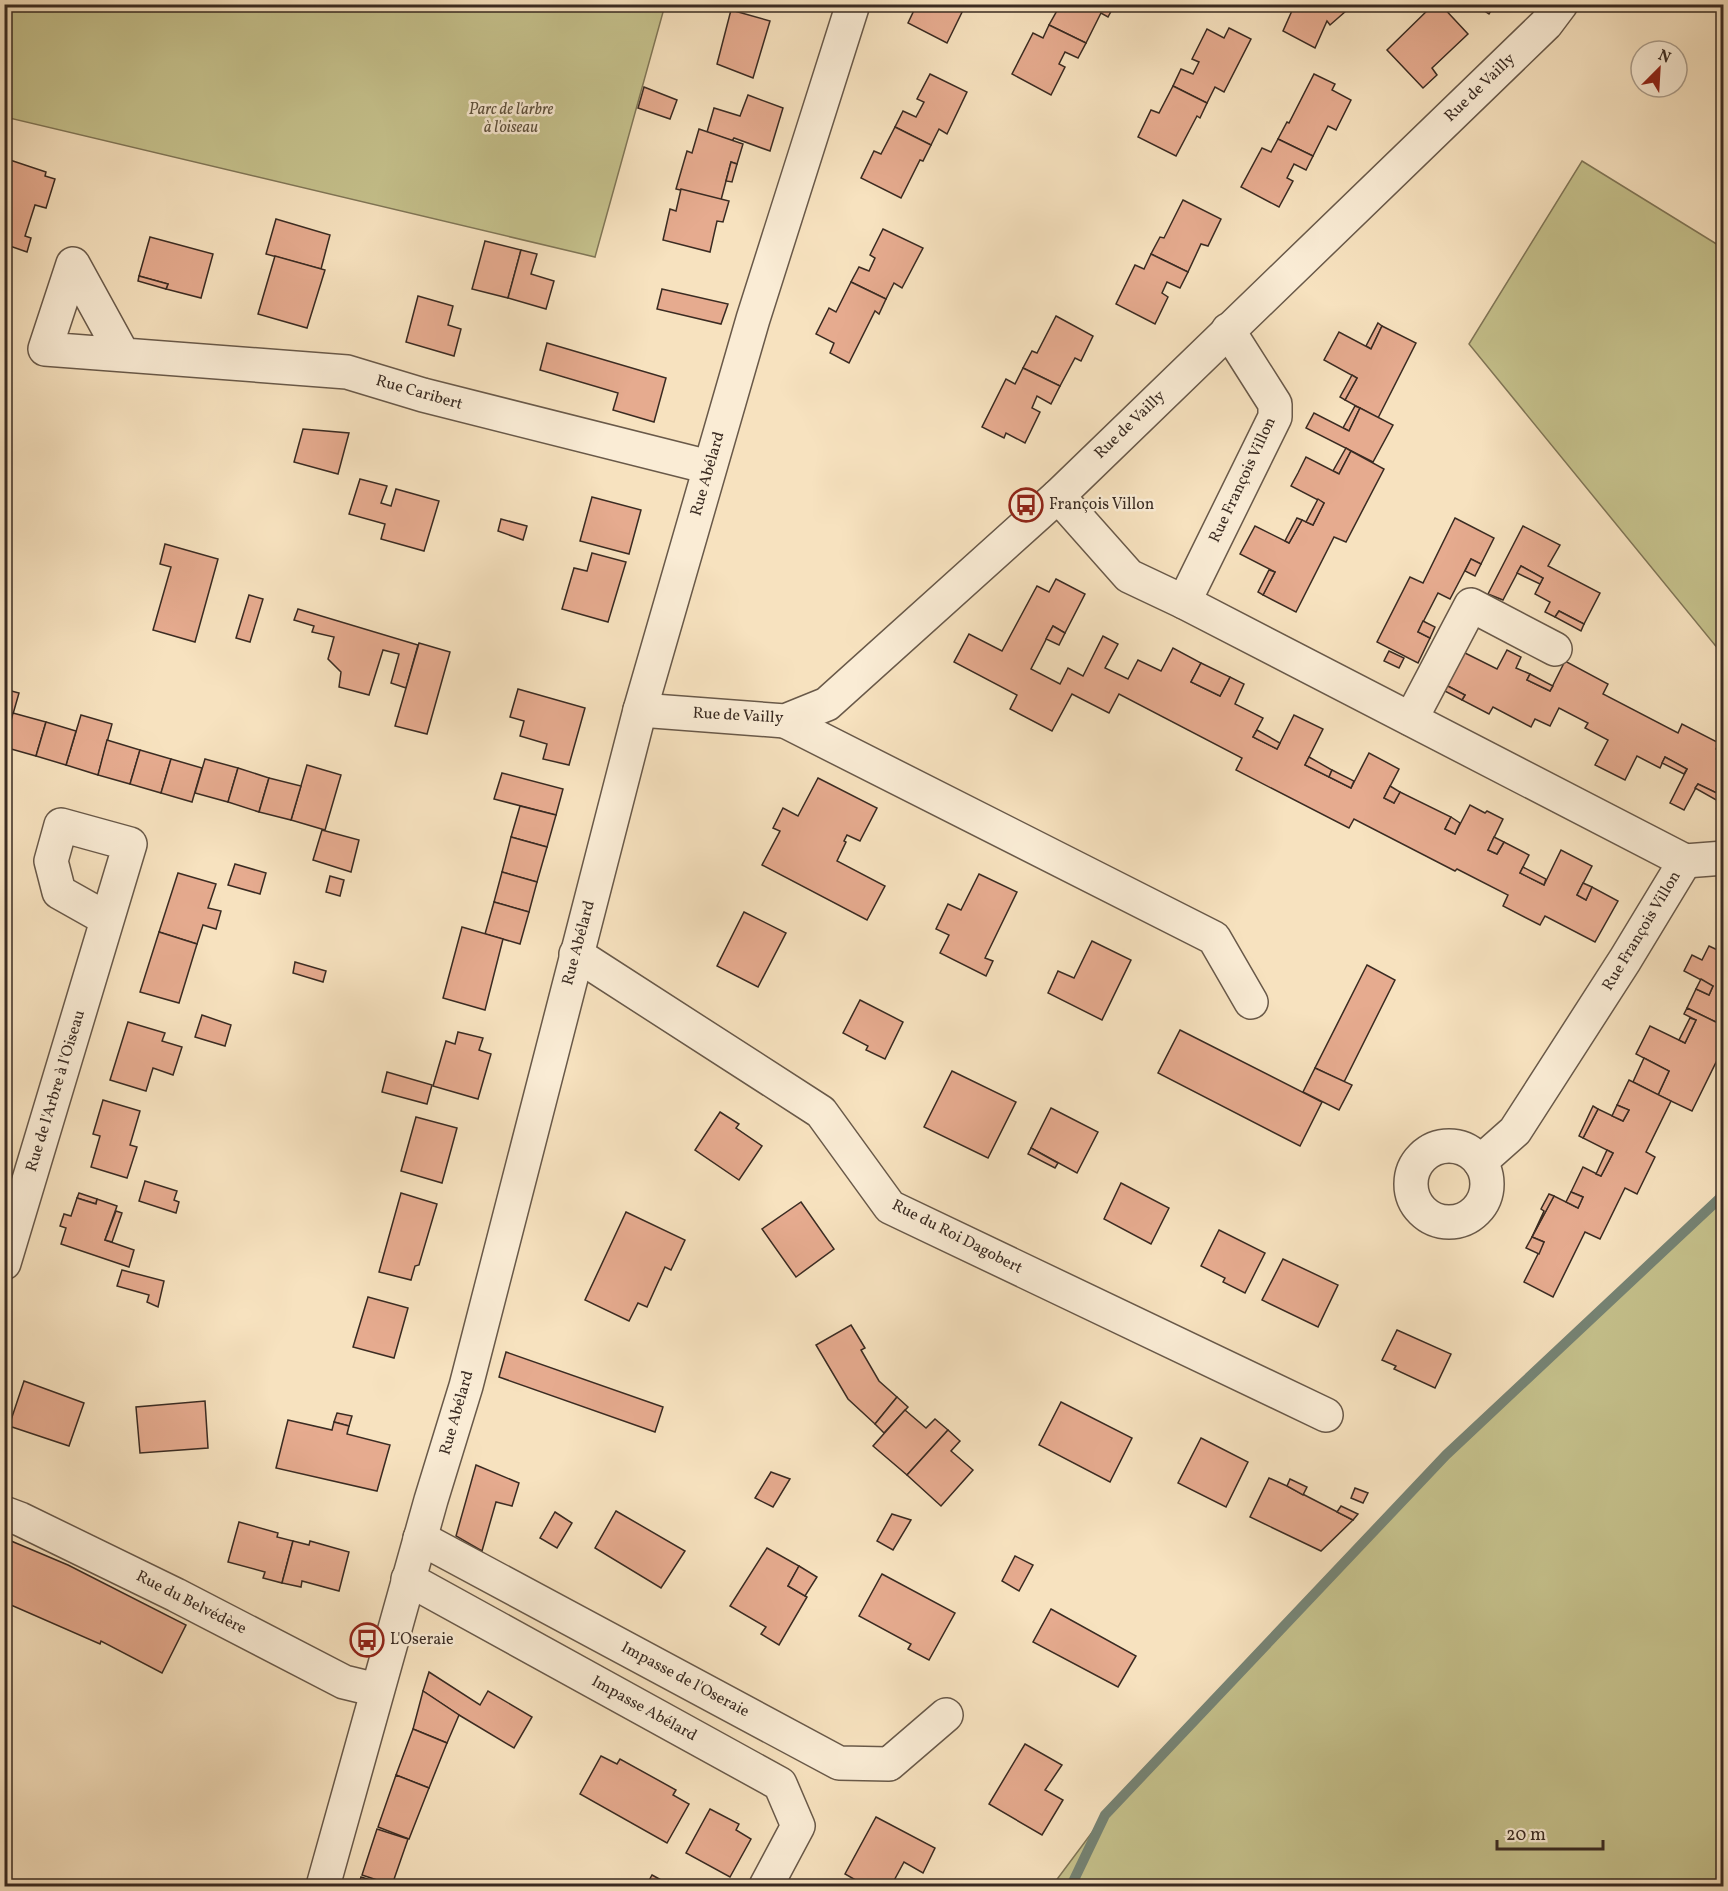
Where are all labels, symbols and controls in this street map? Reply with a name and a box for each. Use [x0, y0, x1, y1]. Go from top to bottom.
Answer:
north arrow [1629, 39, 1689, 99]
text: N [1655, 45, 1674, 70]
street label: Rue de Vailly [1440, 48, 1520, 127]
park label: Parc de l'arbre à l'oiseau [469, 99, 553, 139]
street label: Rue Caribert [373, 370, 465, 416]
street label: Rue de Vailly [1090, 385, 1170, 464]
street label: Rue François Villon [1204, 414, 1282, 546]
street label: Rue Abélard [685, 429, 731, 519]
bus stop icon: François Villon [1008, 487, 1044, 523]
place label: François Villon [1049, 494, 1154, 516]
street label: Rue de Vailly [692, 703, 784, 729]
street label: Rue François Villon [1598, 867, 1686, 995]
street label: Rue Abélard [557, 898, 601, 988]
street label: Rue de l'Arbre à l'Oiseau [21, 1007, 91, 1175]
street label: Rue du Roi Dagobert [888, 1195, 1026, 1280]
street label: Rue Abélard [434, 1368, 480, 1458]
street label: Rue du Belvédère [132, 1566, 250, 1640]
bus stop icon: L'Oseraie [349, 1622, 385, 1658]
place label: L'Oseraie [390, 1629, 454, 1651]
street label: Impasse de l'Oseraie [617, 1637, 753, 1723]
street label: Impasse Abélard [587, 1671, 701, 1747]
scale bar [1497, 1813, 1604, 1851]
text: 20 m [1506, 1823, 1546, 1848]

